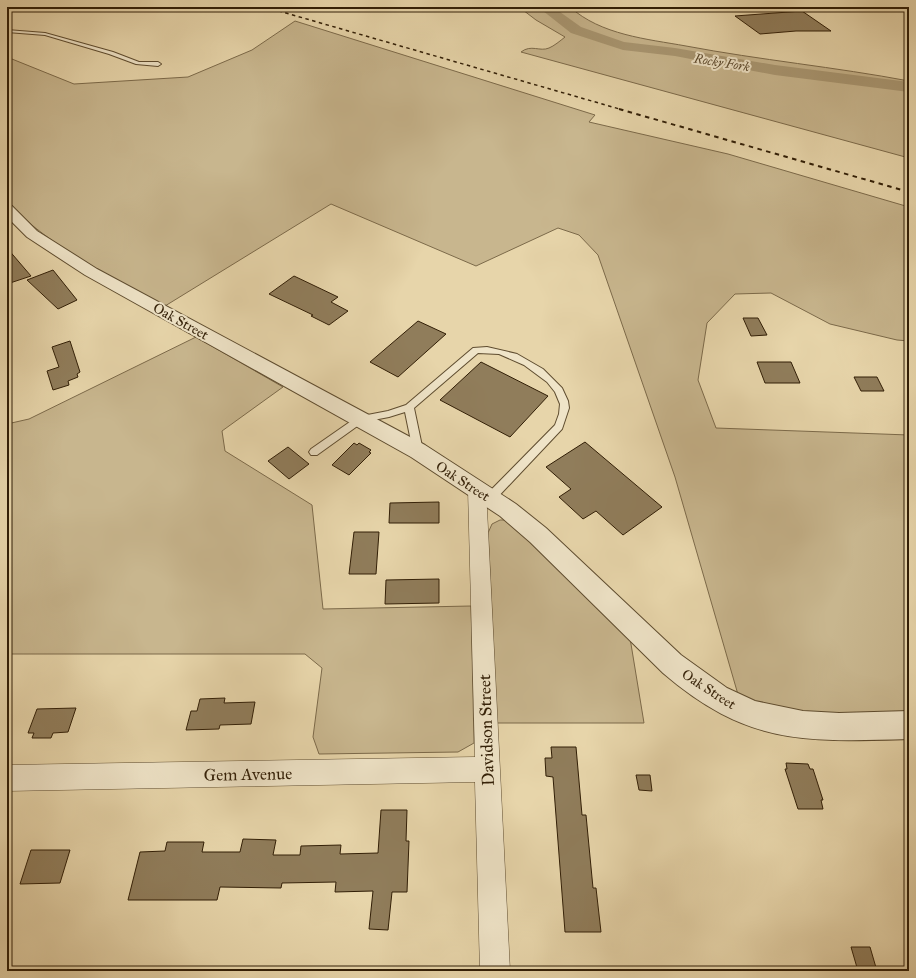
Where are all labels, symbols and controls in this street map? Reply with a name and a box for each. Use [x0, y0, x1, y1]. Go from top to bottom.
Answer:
water label: Rocky Fork [692, 51, 751, 75]
street label: Oak Street [150, 299, 212, 344]
street label: Oak Street [433, 458, 493, 505]
street label: Oak Street [679, 666, 739, 713]
street label: Davidson Street [474, 674, 499, 786]
street label: Gem Avenue [204, 763, 292, 786]

